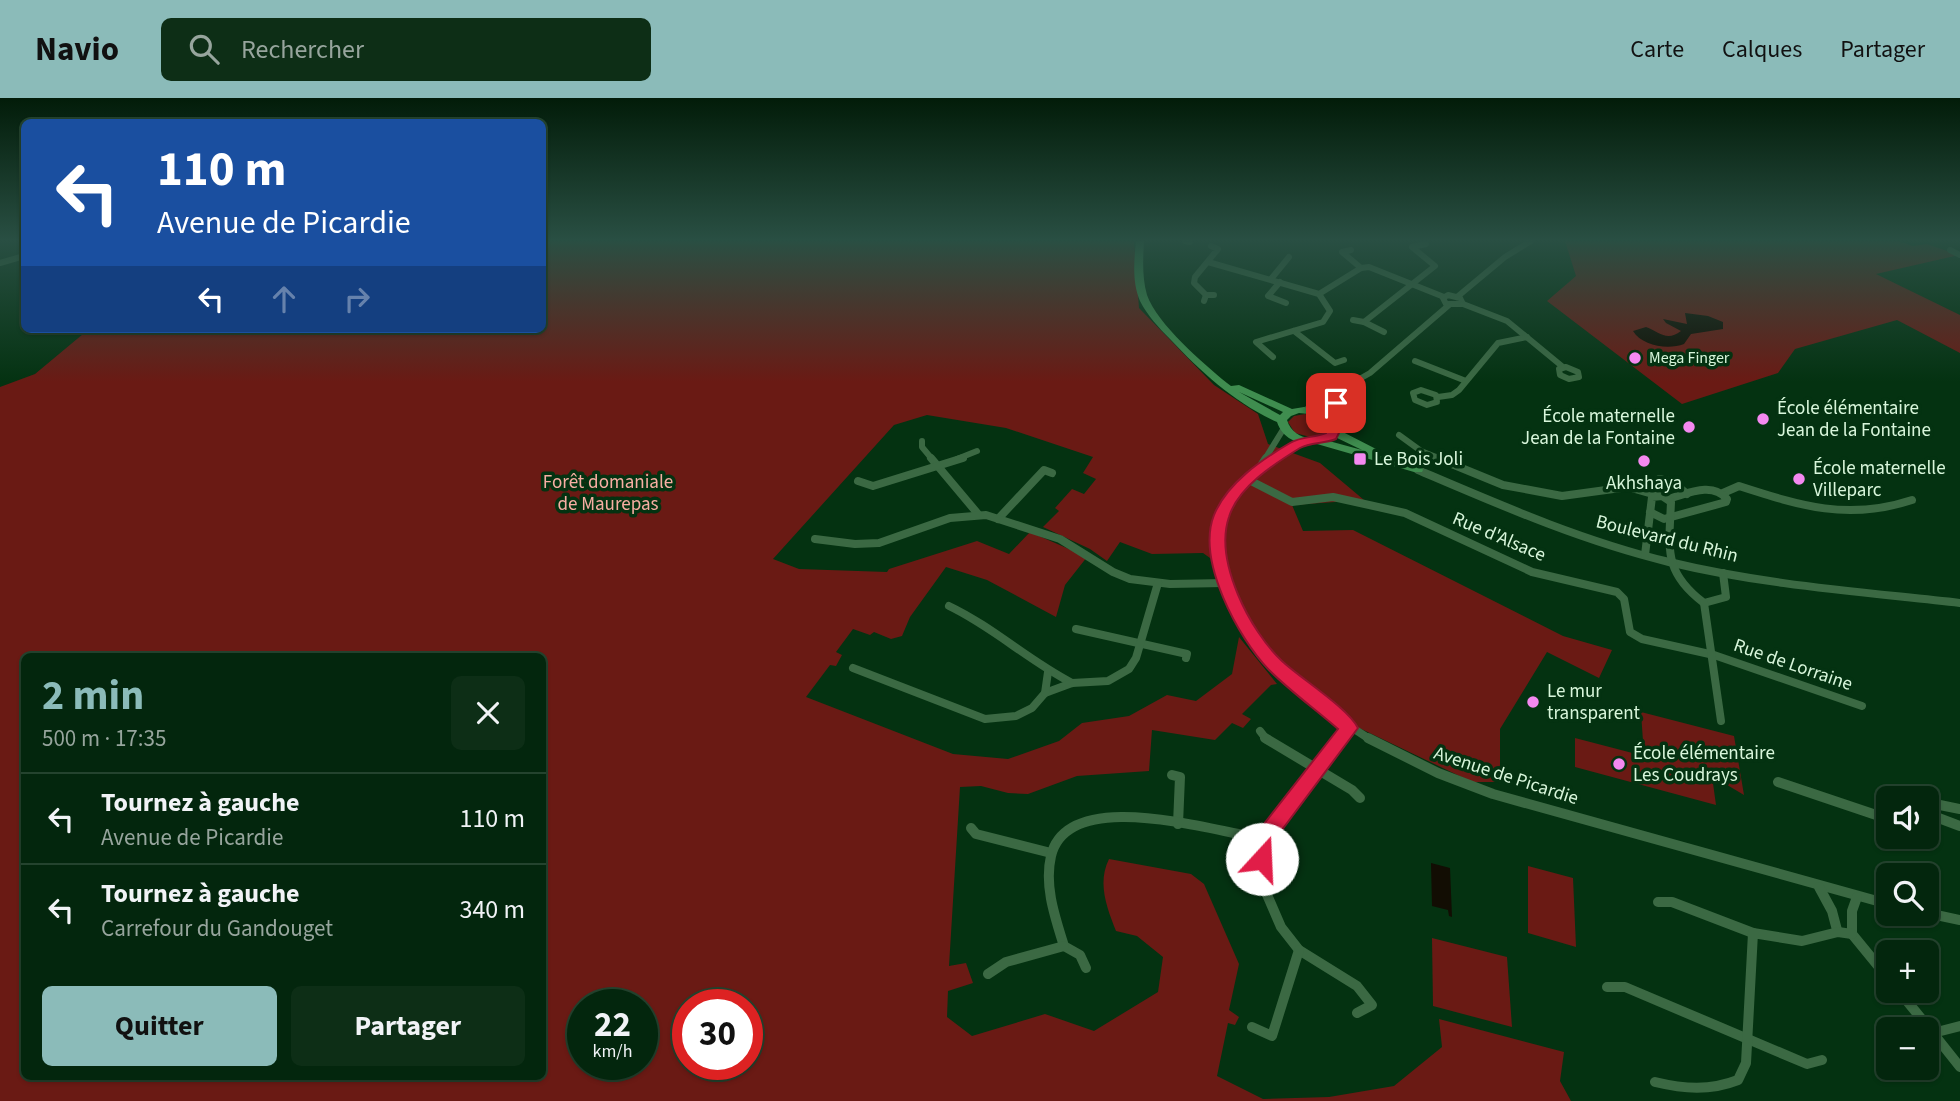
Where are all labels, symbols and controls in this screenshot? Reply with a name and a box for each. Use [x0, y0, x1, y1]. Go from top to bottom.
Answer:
search box [161, 18, 651, 81]
text: Navio [35, 26, 119, 73]
icon: search [185, 30, 223, 68]
text: Rechercher [241, 31, 364, 68]
text: Carte [1630, 32, 1684, 67]
text: Calques [1722, 32, 1802, 67]
text: Partager [1840, 32, 1925, 67]
text: 110 m [157, 135, 286, 205]
icon: left [42, 147, 133, 238]
text: Avenue de Picardie [157, 200, 411, 246]
icon: left [192, 280, 230, 318]
icon: ahead [265, 280, 303, 318]
icon: right [338, 280, 376, 318]
place label: Mega Finger [1649, 347, 1730, 369]
marker: Mega Finger [1627, 350, 1643, 366]
pin [1306, 373, 1366, 433]
icon: arrive [1317, 384, 1355, 422]
place label: École élémentaire Jean de la Fontaine [1777, 395, 1931, 444]
place label: École maternelle Jean de la Fontaine [1521, 403, 1675, 452]
marker: École élémentaire Jean de la Fontaine [1755, 411, 1771, 427]
marker: École maternelle Jean de la Fontaine [1681, 419, 1697, 435]
place label: Le Bois Joli [1374, 446, 1463, 473]
marker: Le Bois Joli [1352, 451, 1368, 467]
marker: Akhshaya [1636, 453, 1652, 469]
place label: École maternelle Villeparc [1813, 455, 1946, 504]
park label: Forêt domaniale de Maurepas [543, 469, 673, 518]
place label: Akhshaya [1606, 470, 1682, 497]
marker: École maternelle Villeparc [1791, 471, 1807, 487]
street label: Rue d'Alsace [1448, 505, 1550, 569]
street label: Boulevard du Rhin [1593, 508, 1741, 570]
street label: Rue de Lorraine [1730, 632, 1856, 698]
text: 2 min [42, 666, 144, 726]
button: close [451, 676, 525, 750]
place label: Le mur transparent [1547, 678, 1641, 727]
marker: Le mur transparent [1525, 694, 1541, 710]
text: 500 m · 17:35 [42, 722, 166, 755]
street label: Avenue de Picardie [1430, 740, 1582, 812]
place label: École élémentaire Les Coudrays [1633, 740, 1775, 789]
marker: École élémentaire Les Coudrays [1611, 756, 1627, 772]
text: Tournez à gauche [101, 784, 300, 821]
map controls [1876, 786, 1939, 1080]
button: sound [1876, 786, 1939, 849]
icon: left [42, 800, 80, 838]
text: 110 m [459, 800, 525, 837]
text: Avenue de Picardie [101, 821, 283, 854]
position arrow [1225, 822, 1299, 896]
button: search [1876, 863, 1939, 926]
text: Tournez à gauche [101, 875, 300, 912]
icon: left [42, 891, 80, 929]
text: 340 m [459, 891, 525, 928]
text: Carrefour du Gandouget [101, 912, 333, 945]
button: + [1876, 940, 1939, 1003]
button: Quitter [42, 986, 277, 1066]
button: Partager [291, 986, 525, 1066]
speed limit sign: 30 [672, 989, 763, 1080]
text: 22 [594, 1000, 631, 1050]
button: − [1876, 1017, 1939, 1080]
text: km/h [593, 1039, 632, 1064]

